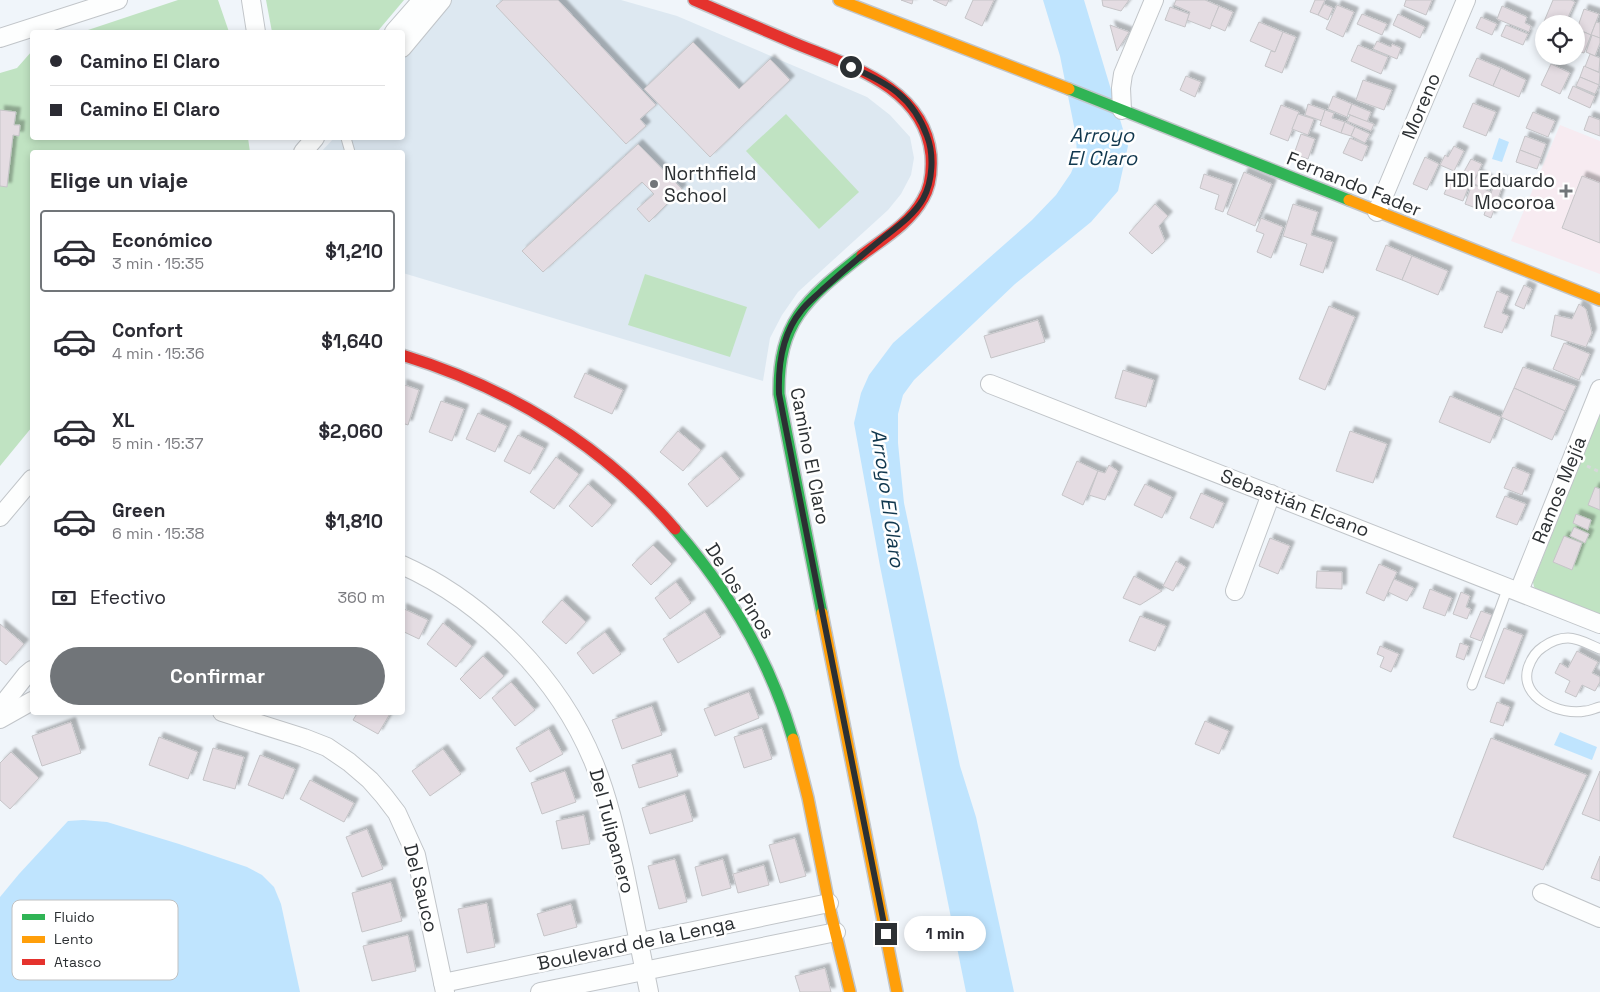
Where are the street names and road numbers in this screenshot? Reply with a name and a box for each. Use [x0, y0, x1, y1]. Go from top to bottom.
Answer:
street label: Moreno [1396, 69, 1446, 143]
street label: Fernando Fader [1283, 146, 1425, 222]
street label: Camino El Claro [784, 385, 836, 527]
street label: Ramos Mejía [1526, 432, 1592, 547]
street label: Sebastián Elcano [1217, 463, 1373, 543]
street label: De los Pinos [700, 538, 780, 644]
street label: Del Tulipanero [583, 766, 641, 896]
street label: Del Sauco [398, 841, 444, 935]
street label: Boulevard de la Lenga [535, 910, 737, 976]

